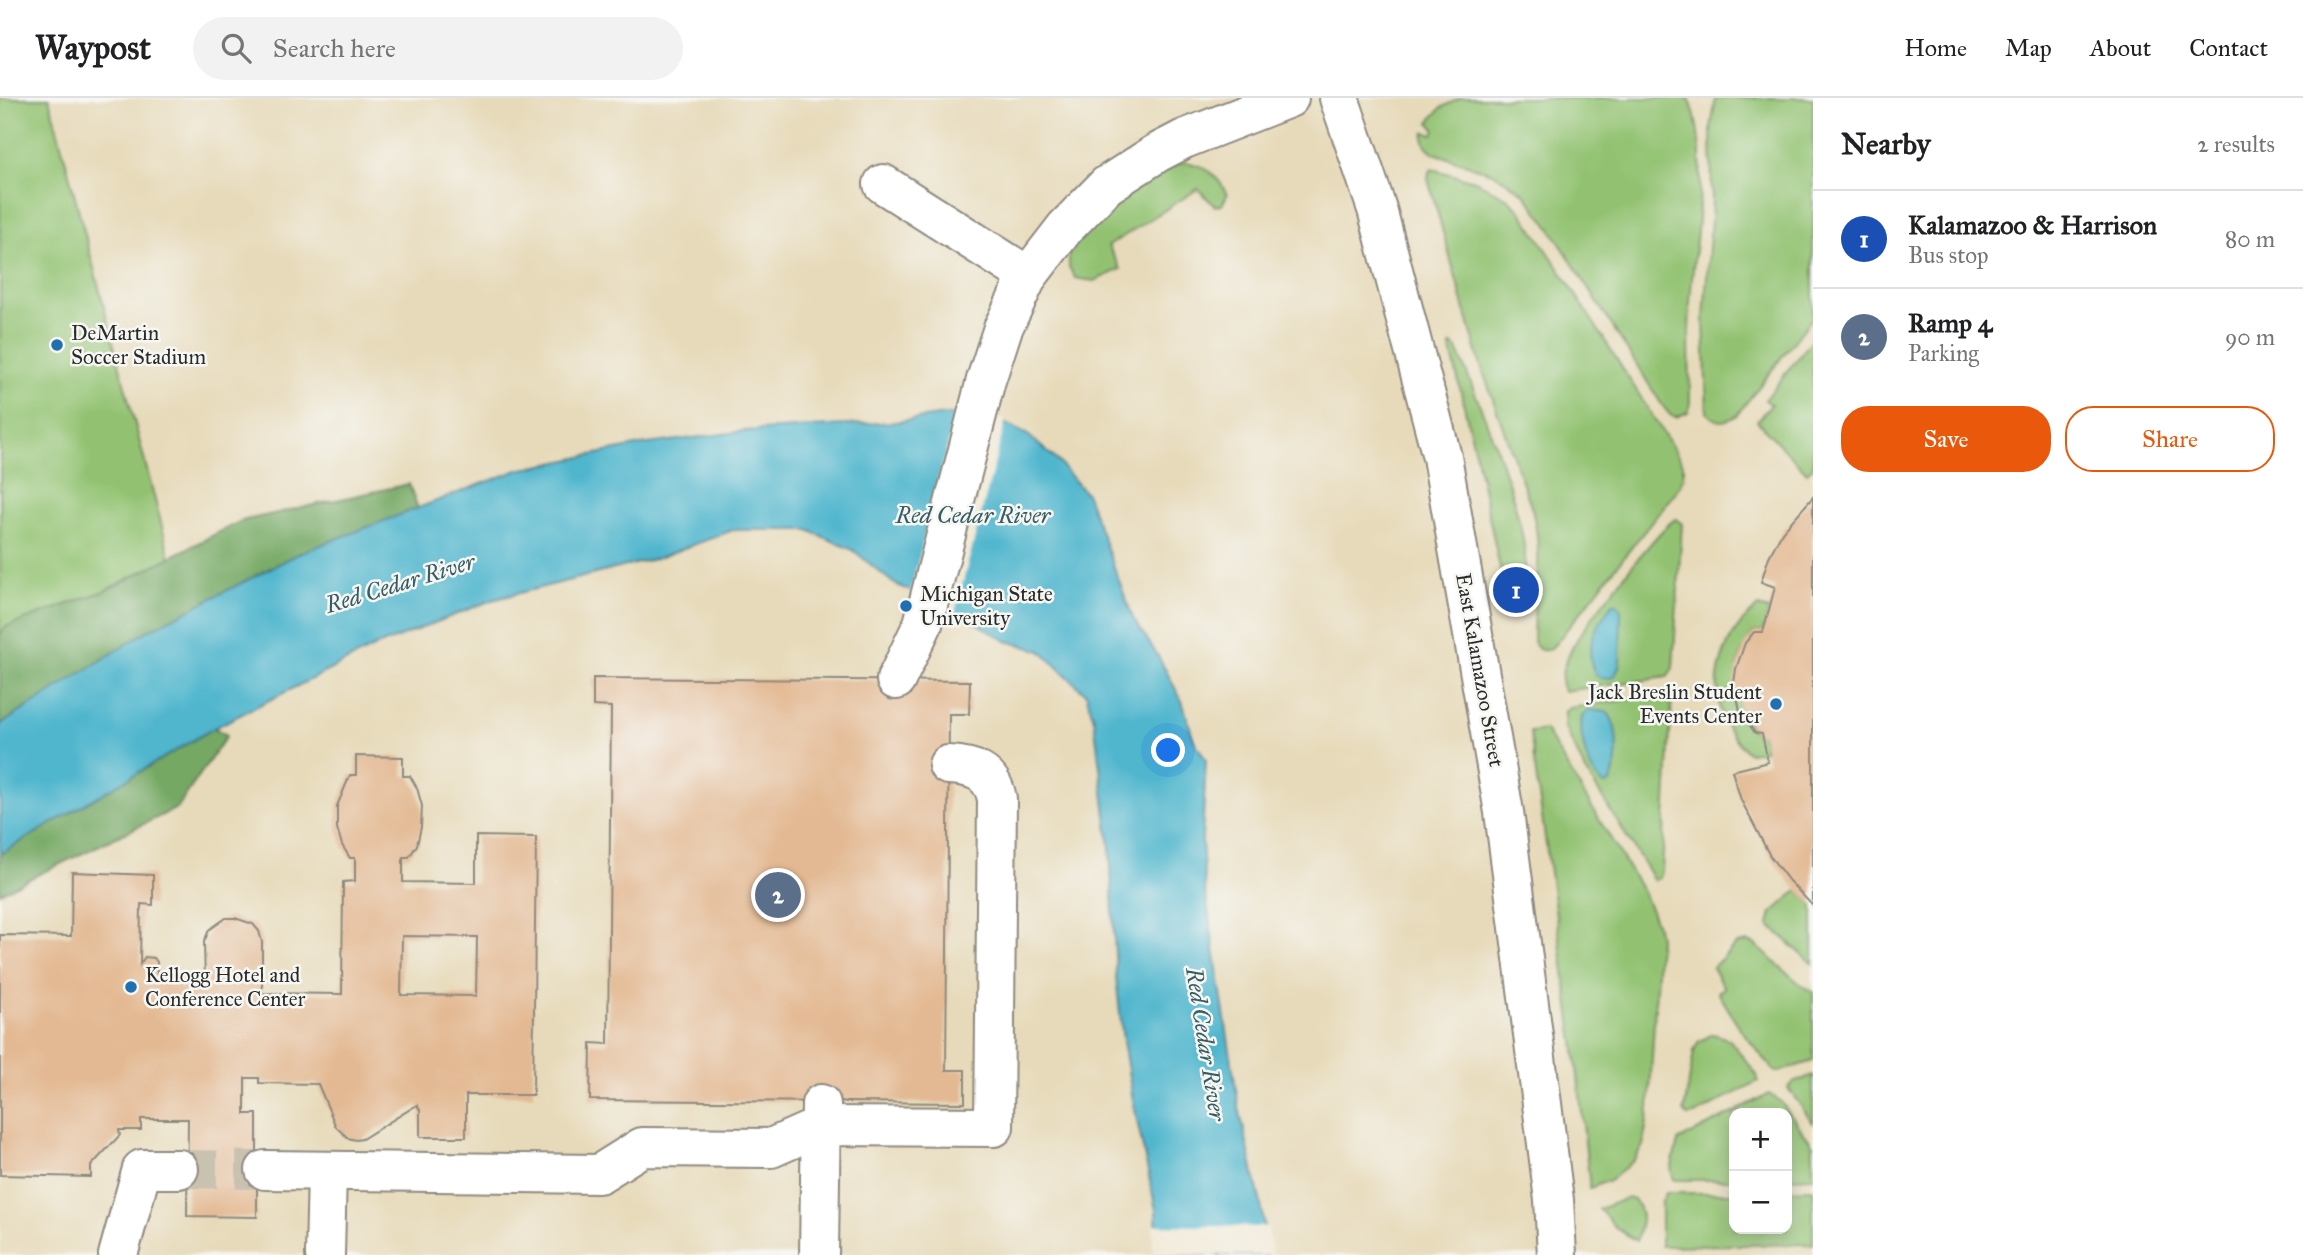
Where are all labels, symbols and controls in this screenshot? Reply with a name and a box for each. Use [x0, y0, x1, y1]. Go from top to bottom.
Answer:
search box [193, 17, 683, 80]
text: Waypost [35, 28, 151, 68]
icon: search [217, 29, 255, 67]
text: Search here [273, 32, 396, 64]
text: Home [1904, 33, 1967, 63]
text: Map [2005, 33, 2052, 63]
text: About [2090, 33, 2151, 63]
text: Contact [2189, 33, 2268, 63]
text: Nearby [1841, 126, 1931, 162]
text: 2 results [2197, 130, 2275, 158]
text: Kalamazoo & Harrison [1908, 209, 2157, 241]
text: 1 [1859, 225, 1869, 253]
text: 80 m [2225, 225, 2275, 253]
text: Bus stop [1908, 241, 1989, 269]
text: Ramp 4 [1908, 307, 1992, 339]
place label: DeMartin Soccer Stadium [71, 320, 206, 370]
text: 2 [1858, 323, 1870, 351]
text: 90 m [2225, 323, 2275, 351]
marker: DeMartin Soccer Stadium [49, 337, 65, 353]
text: Parking [1908, 339, 1979, 367]
button: Save [1841, 406, 2051, 472]
button: Share [2065, 406, 2275, 472]
water label: Red Cedar River [895, 501, 1052, 529]
water label: Red Cedar River [321, 547, 479, 619]
pin: 1 [1493, 564, 1539, 616]
street label: East Kalamazoo Street [1450, 571, 1510, 769]
place label: Michigan State University [920, 581, 1053, 631]
marker: Michigan State University [898, 598, 914, 614]
place label: Jack Breslin Student Events Center [1586, 679, 1763, 729]
marker: Jack Breslin Student Events Center [1768, 696, 1784, 712]
your location [1151, 733, 1185, 767]
pin: 2 [755, 869, 801, 921]
place label: Kellogg Hotel and Conference Center [145, 962, 306, 1012]
water label: Red Cedar River [1180, 964, 1232, 1124]
marker: Kellogg Hotel and Conference Center [123, 979, 139, 995]
map controls [1729, 1108, 1792, 1234]
button: + [1729, 1108, 1792, 1171]
button: − [1729, 1171, 1792, 1234]

